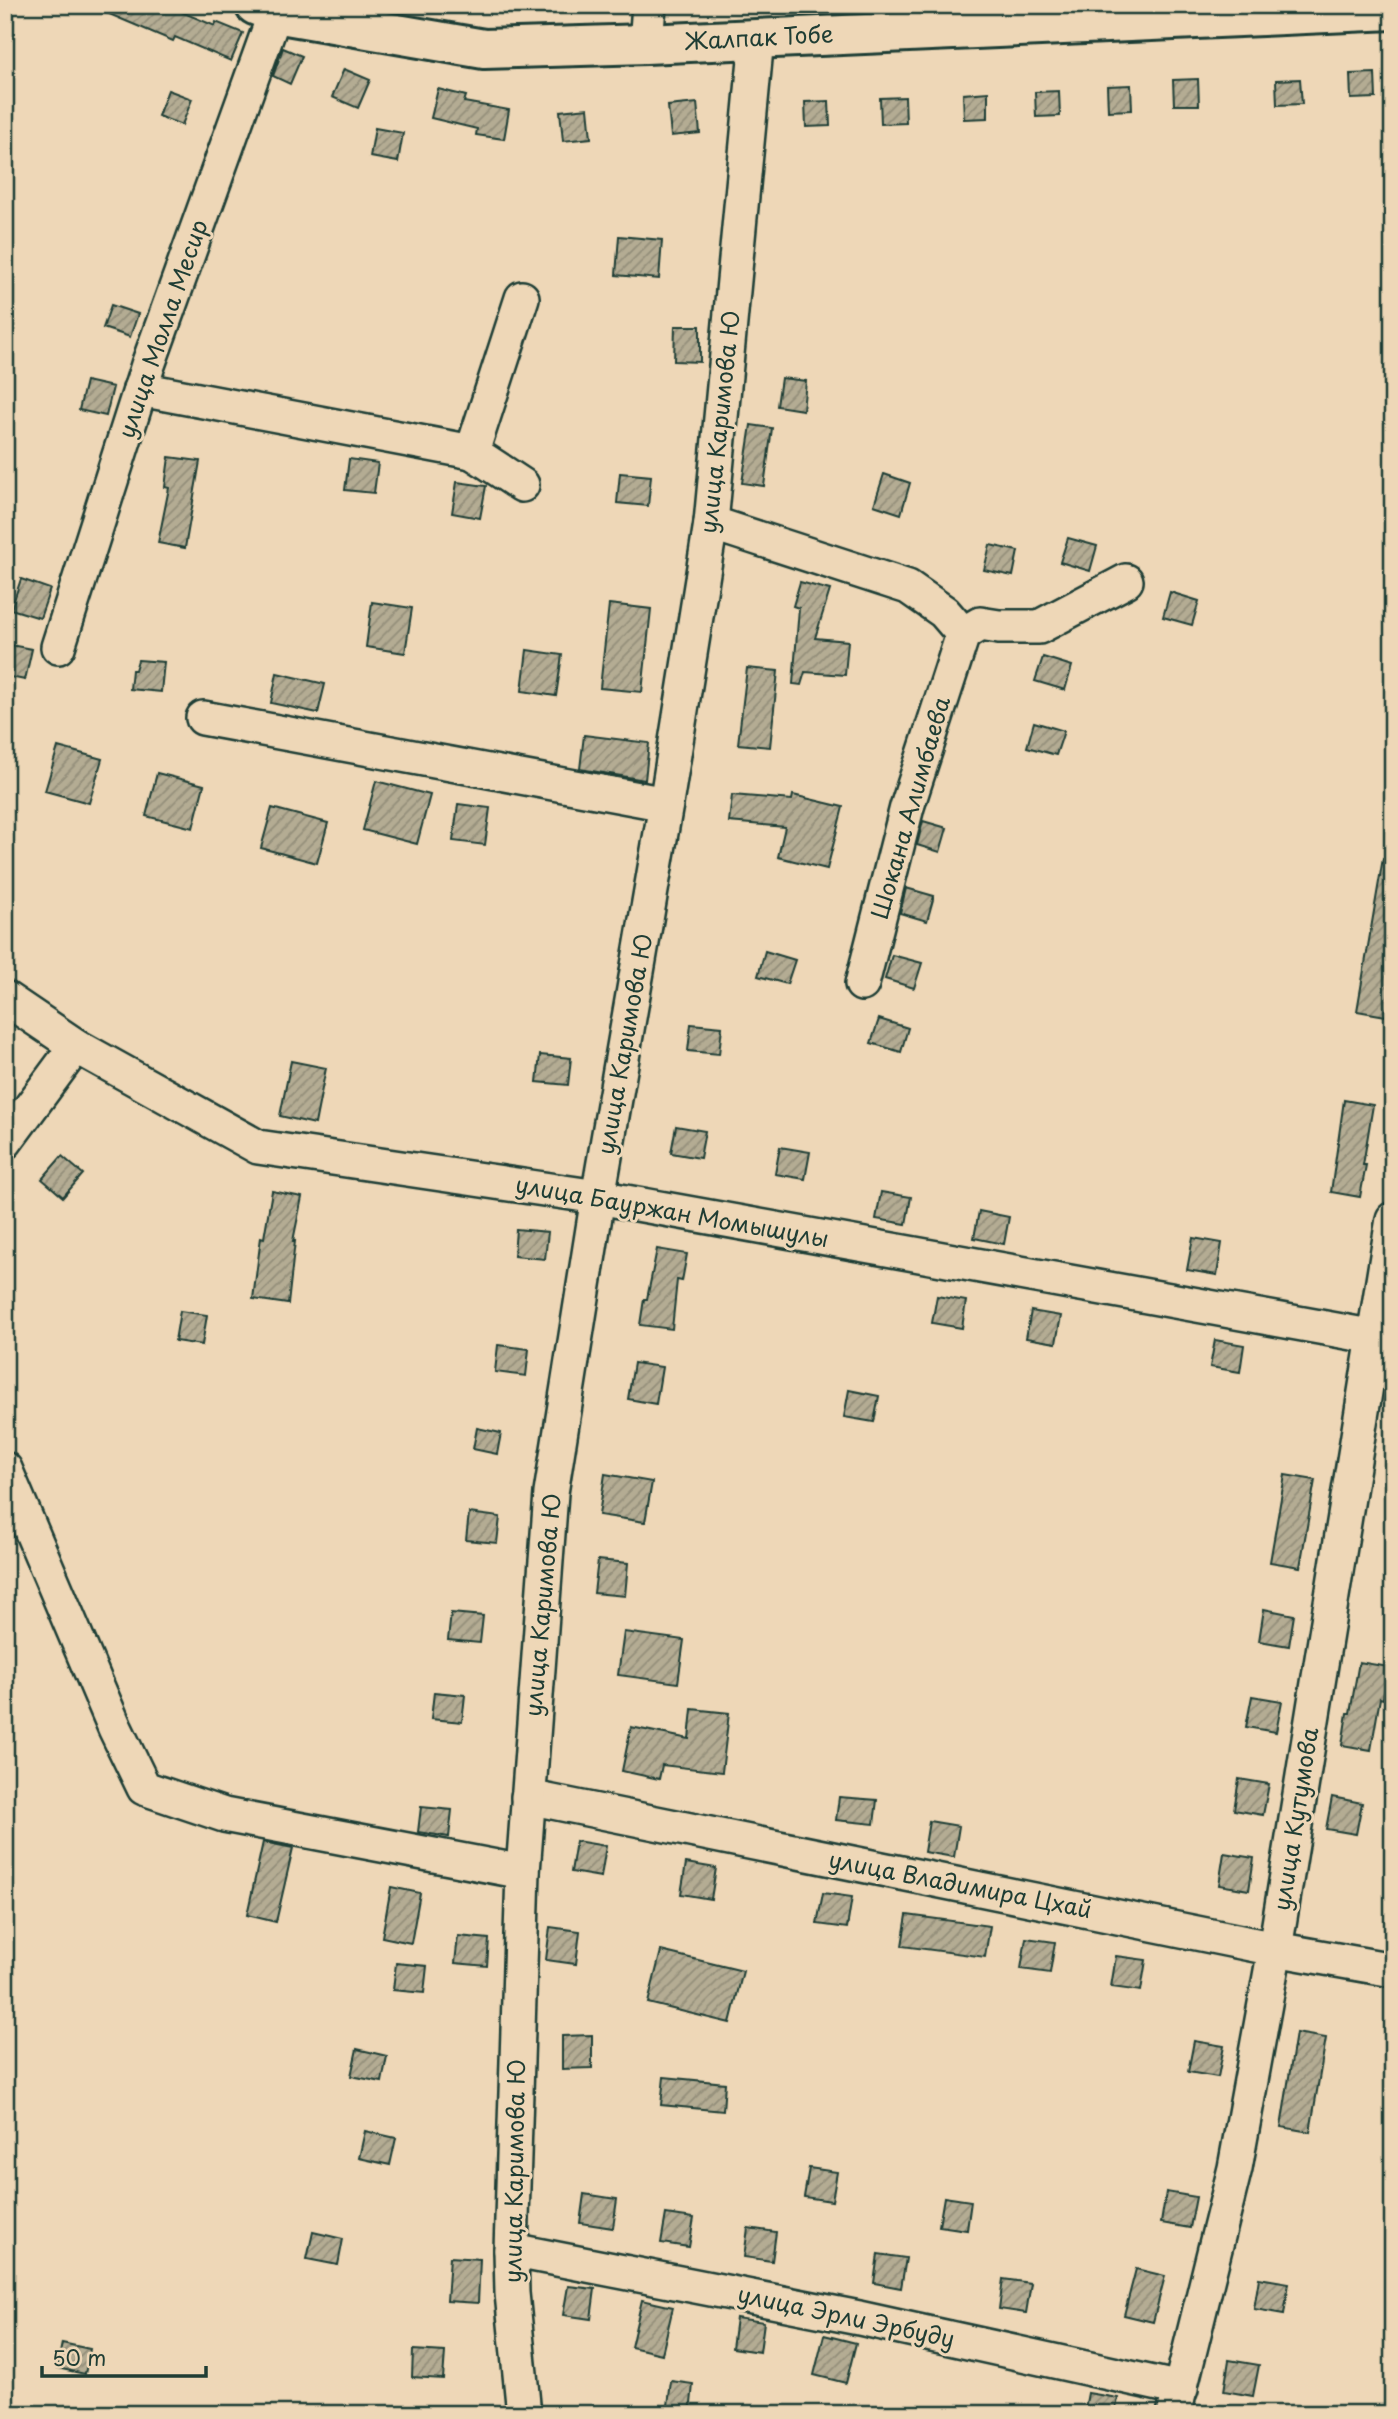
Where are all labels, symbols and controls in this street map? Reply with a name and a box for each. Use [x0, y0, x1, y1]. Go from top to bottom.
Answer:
street label: Жалпак Тобе [683, 15, 834, 58]
street label: улица Молла Месир [108, 214, 215, 443]
street label: улица Каримова Ю [689, 309, 748, 535]
street label: Шокана Алимбаева [861, 691, 958, 923]
street label: улица Каримова Ю [587, 930, 660, 1157]
street label: улица Бауржан Момышулы [513, 1166, 832, 1255]
street label: улица Каримова Ю [514, 1492, 569, 1718]
street label: улица Кутумова [1263, 1724, 1326, 1913]
street label: улица Владимира Цхай [826, 1841, 1095, 1926]
street label: улица Каримова Ю [494, 2059, 533, 2283]
street label: улица Эрли Эрбуду [735, 2275, 958, 2356]
scale bar [42, 2335, 206, 2379]
text: 50 m [52, 2341, 106, 2373]

